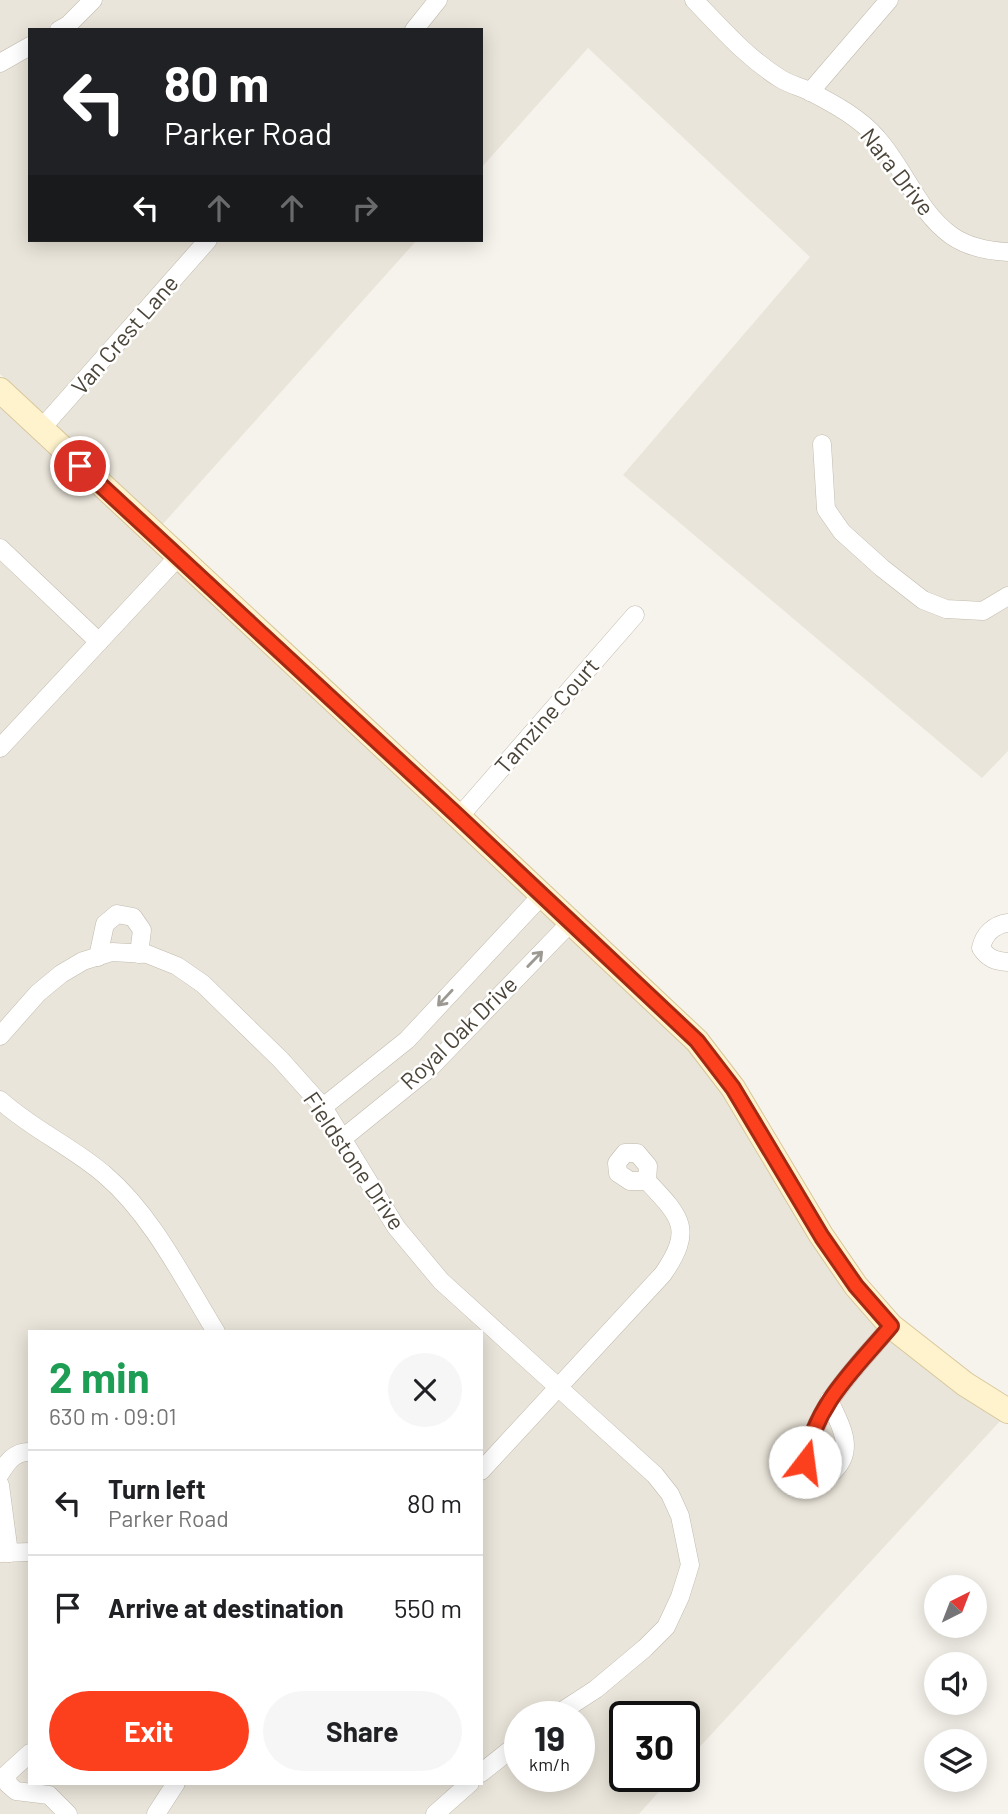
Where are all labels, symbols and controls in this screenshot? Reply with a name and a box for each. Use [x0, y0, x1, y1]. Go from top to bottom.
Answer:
text: 80 m [164, 53, 269, 112]
icon: left [49, 56, 140, 147]
text: Parker Road [164, 113, 332, 151]
street label: Nara Drive [855, 122, 941, 221]
icon: left [127, 189, 165, 227]
icon: ahead [200, 189, 238, 227]
icon: ahead [273, 189, 311, 227]
icon: right [346, 189, 384, 227]
street label: Van Crest Lane [65, 269, 184, 400]
pin [50, 436, 110, 496]
icon: arrive [61, 447, 99, 485]
street label: Tamzine Court [488, 652, 604, 779]
one-way arrow [526, 951, 543, 968]
street label: Royal Oak Drive [394, 970, 522, 1095]
one-way arrow [437, 989, 454, 1006]
street label: Fieldstone Drive [298, 1086, 411, 1235]
text: 2 min [49, 1351, 150, 1401]
button: close [388, 1353, 462, 1427]
text: 630 m · 09:01 [49, 1402, 177, 1430]
position arrow [768, 1425, 842, 1499]
text: Turn left [108, 1473, 206, 1504]
icon: left [49, 1484, 87, 1522]
text: 80 m [407, 1487, 462, 1518]
text: Parker Road [108, 1504, 229, 1532]
north arrow [924, 1575, 987, 1638]
map controls [924, 1575, 987, 1792]
icon: arrive [49, 1589, 87, 1627]
text: Arrive at destination [108, 1592, 344, 1623]
text: 550 m [394, 1592, 462, 1623]
button: sound [924, 1652, 987, 1715]
button: Exit [49, 1691, 249, 1771]
button: Share [263, 1691, 462, 1771]
speed limit sign: 30 [609, 1701, 700, 1792]
text: 19 [534, 1716, 565, 1758]
button: layers [924, 1729, 987, 1792]
text: km/h [529, 1753, 570, 1775]

